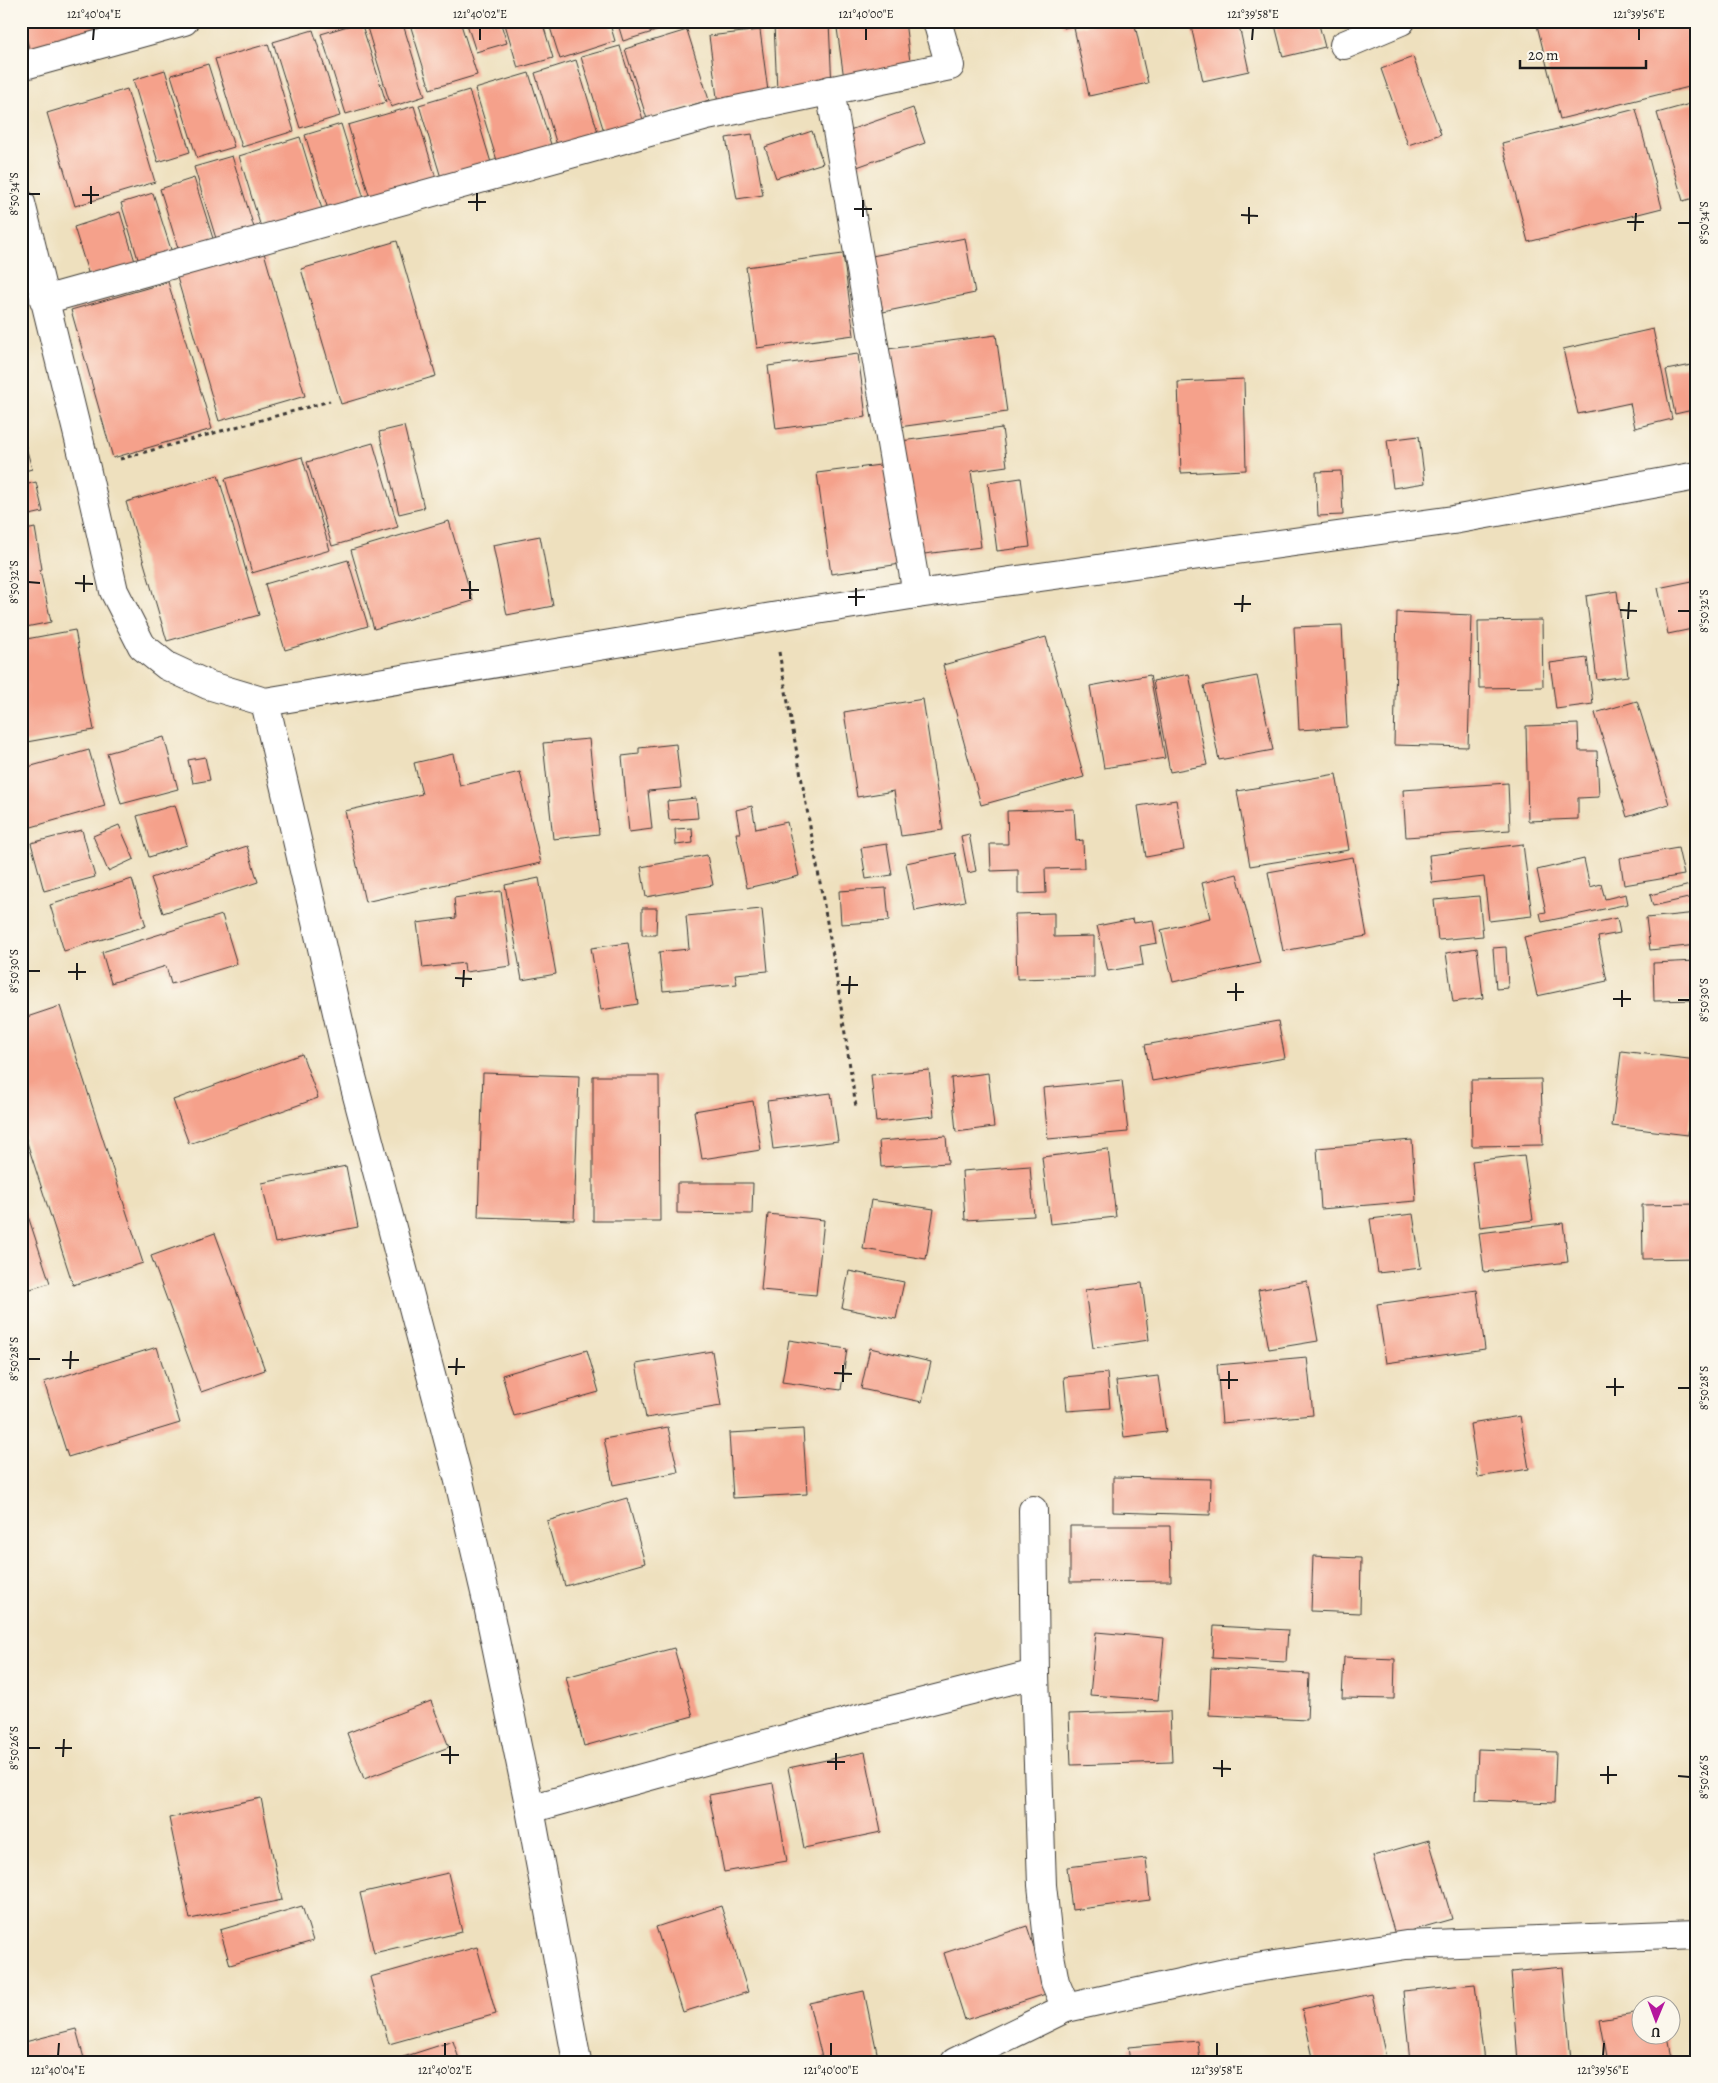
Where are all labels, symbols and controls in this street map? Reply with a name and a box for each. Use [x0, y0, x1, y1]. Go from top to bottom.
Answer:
text: 121°40'04"E [67, 6, 121, 22]
text: 121°40'02"E [453, 6, 507, 22]
text: 121°40'00"E [839, 6, 893, 22]
text: 121°39'58"E [1227, 6, 1279, 22]
text: 121°39'56"E [1613, 6, 1665, 22]
scale bar [1520, 38, 1647, 70]
text: 20 m [1528, 45, 1559, 65]
text: 8°50'34"S [6, 172, 22, 216]
text: 8°50'34"S [1696, 201, 1712, 245]
text: 8°50'32"S [6, 560, 22, 604]
text: 8°50'32"S [1696, 589, 1712, 633]
text: 8°50'30"S [6, 949, 22, 993]
text: 8°50'30"S [1696, 978, 1712, 1022]
text: 8°50'28"S [6, 1337, 22, 1381]
text: 8°50'28"S [1696, 1366, 1712, 1410]
text: 8°50'26"S [6, 1726, 22, 1770]
text: 8°50'26"S [1696, 1755, 1712, 1799]
north arrow [1630, 1996, 1680, 2046]
text: U [1651, 2023, 1661, 2042]
text: 121°40'04"E [31, 2062, 85, 2078]
text: 121°40'02"E [418, 2062, 472, 2078]
text: 121°40'00"E [804, 2062, 858, 2078]
text: 121°39'58"E [1191, 2062, 1243, 2078]
text: 121°39'56"E [1577, 2062, 1629, 2078]

